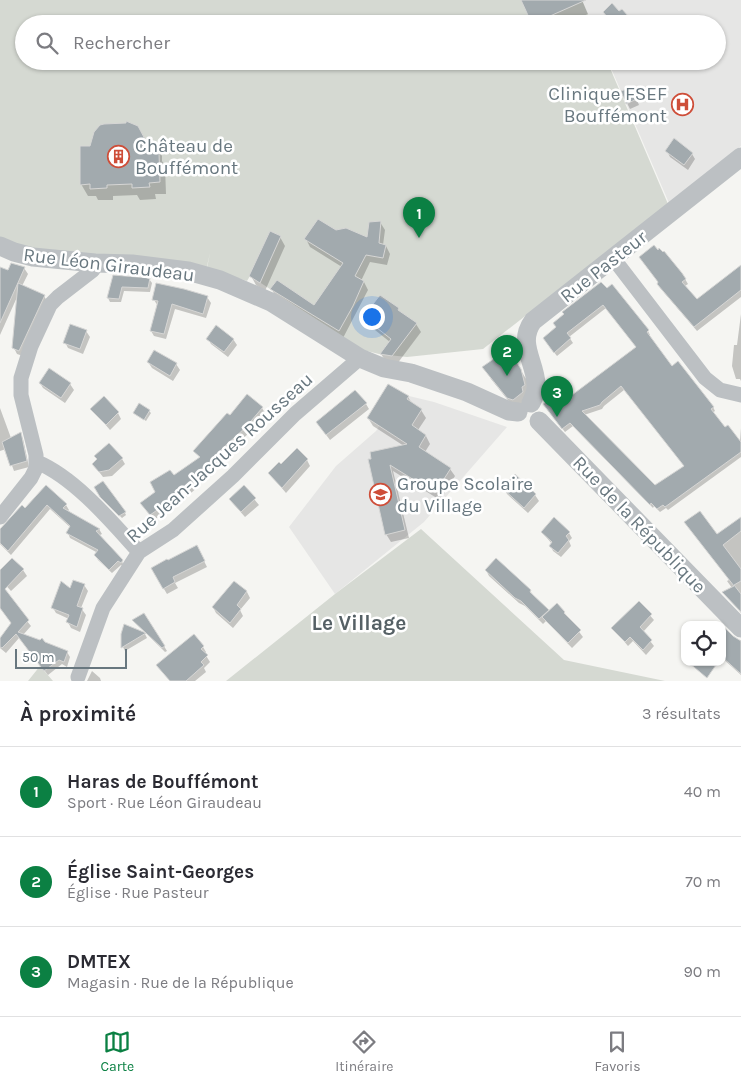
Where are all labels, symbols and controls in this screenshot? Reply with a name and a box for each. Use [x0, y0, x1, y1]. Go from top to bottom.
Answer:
search box [15, 15, 726, 70]
icon: search [33, 29, 61, 57]
text: Rechercher [73, 32, 170, 54]
place label: Clinique FSEF Bouffémont [548, 83, 667, 127]
hospital icon: Clinique FSEF Bouffémont [671, 92, 695, 116]
place label: Château de Bouffémont [135, 135, 238, 179]
building icon: Château de Bouffémont [107, 144, 131, 168]
pin: 1 [403, 197, 435, 238]
street label: Rue Pasteur [556, 226, 651, 307]
street label: Rue Léon Giraudeau [22, 244, 196, 286]
your location [359, 304, 385, 330]
pin: 2 [491, 335, 523, 376]
street label: Rue Jean-Jacques Rousseau [122, 368, 317, 547]
pin: 3 [541, 376, 573, 417]
street label: Rue de la République [568, 452, 710, 598]
place label: Groupe Scolaire du Village [397, 473, 533, 517]
school or university icon: Groupe Scolaire du Village [369, 482, 393, 506]
district label: Le Village [312, 611, 406, 635]
map controls [681, 621, 726, 666]
button: locate [681, 621, 726, 666]
scale bar [15, 646, 128, 669]
text: 50 m [22, 649, 55, 666]
text: À proximité [20, 702, 136, 726]
text: 3 résultats [642, 704, 721, 723]
text: Haras de Bouffémont [67, 771, 259, 793]
text: 1 [33, 782, 39, 801]
text: 40 m [684, 782, 721, 801]
text: Sport · Rue Léon Giraudeau [67, 793, 262, 812]
text: Église Saint-Georges [67, 861, 254, 883]
text: 2 [31, 872, 41, 891]
text: 70 m [685, 872, 721, 891]
text: Église · Rue Pasteur [67, 883, 209, 902]
text: DMTEX [67, 951, 131, 973]
text: 3 [31, 962, 41, 981]
text: 90 m [683, 962, 721, 981]
text: Magasin · Rue de la République [67, 973, 294, 992]
tab: Carte [101, 1028, 134, 1075]
tab: Itinéraire [335, 1028, 394, 1075]
tab: Favoris [595, 1028, 640, 1075]

